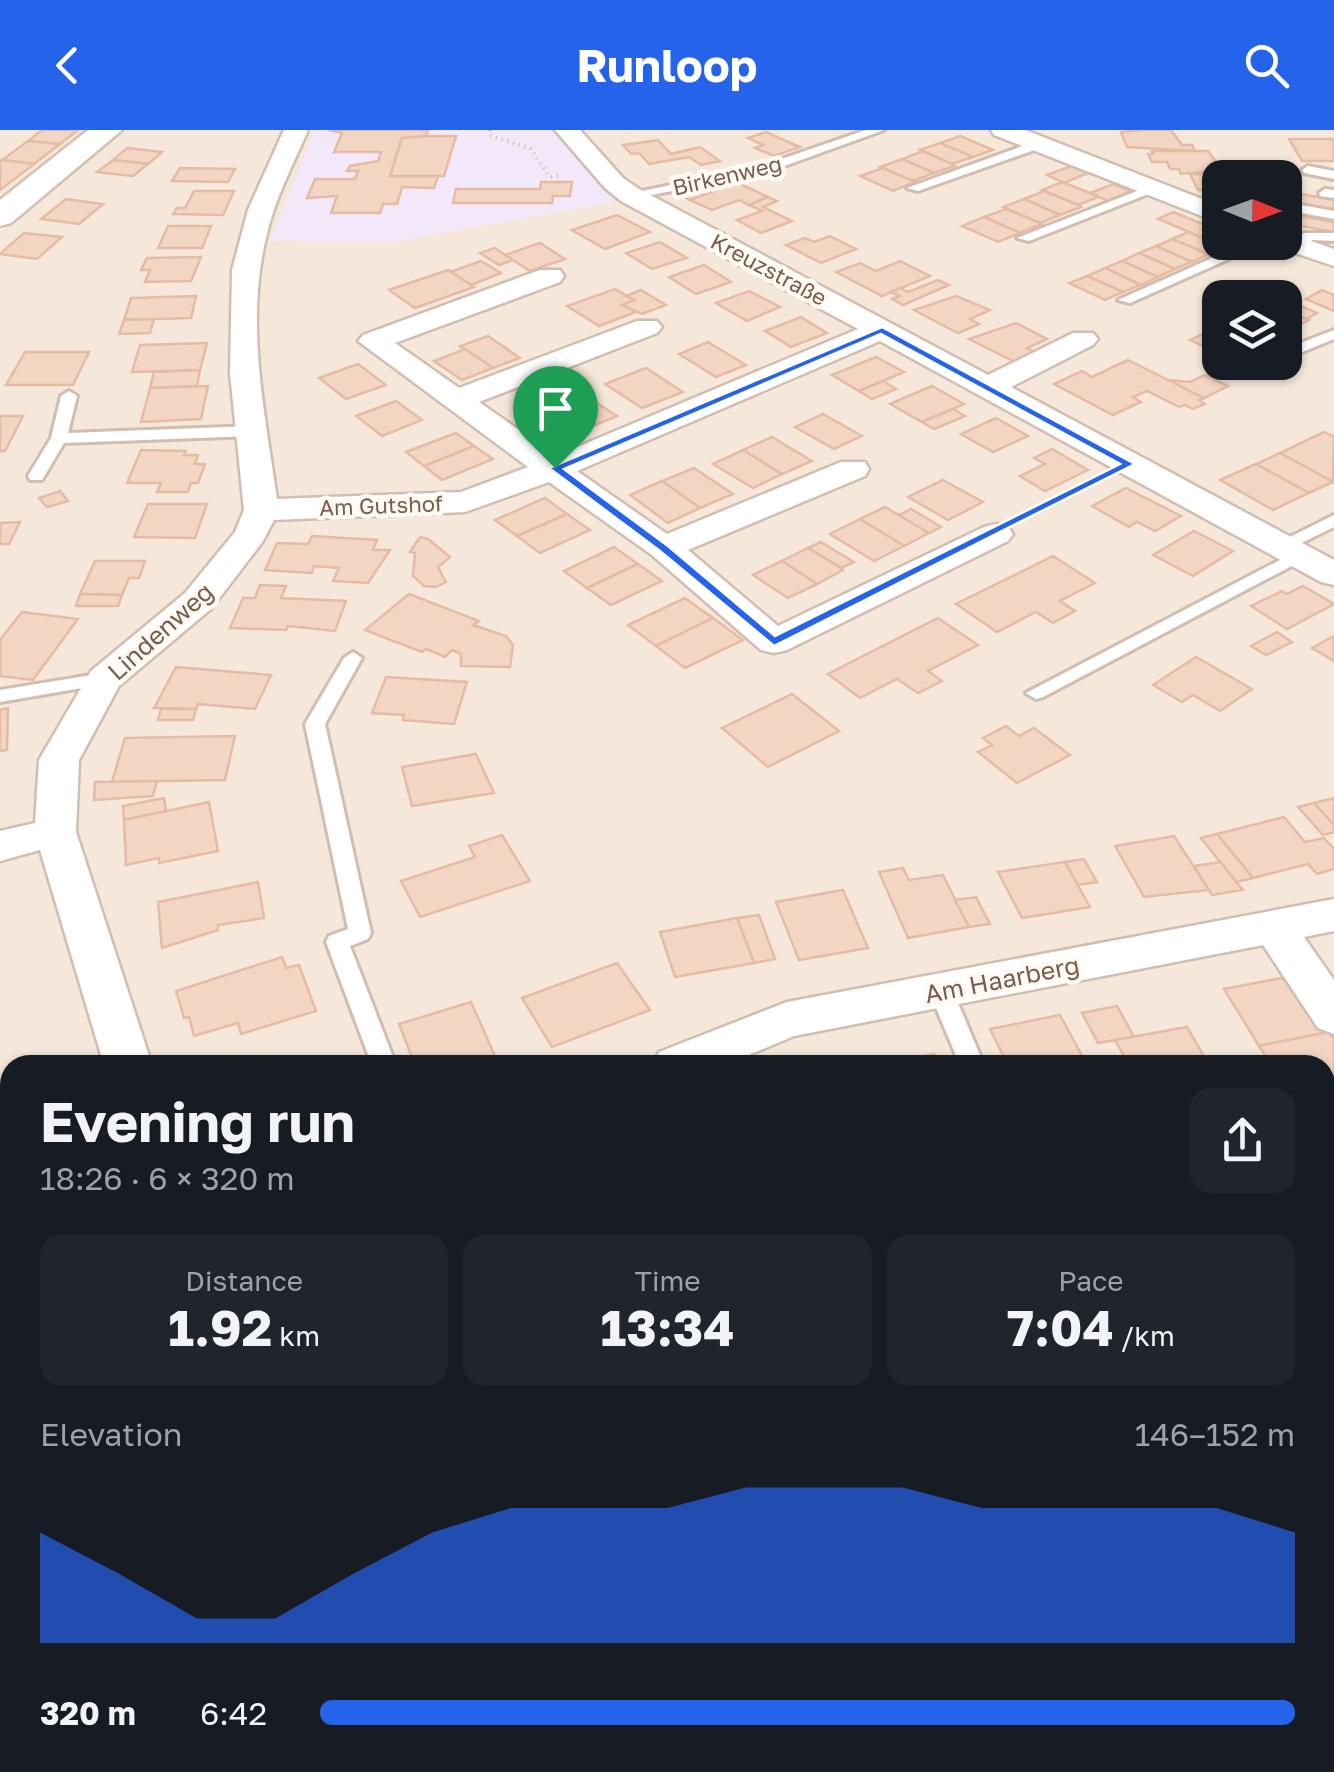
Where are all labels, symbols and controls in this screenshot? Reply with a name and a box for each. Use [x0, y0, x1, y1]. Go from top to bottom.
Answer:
icon: back [40, 38, 95, 93]
text: Runloop [576, 38, 758, 92]
icon: search [1239, 38, 1294, 93]
street label: Birkenweg [670, 149, 784, 201]
north arrow [1202, 160, 1302, 260]
map controls [1202, 160, 1302, 380]
street label: Kreuzstraße [706, 227, 832, 311]
button: layers [1202, 280, 1302, 380]
pin [513, 366, 598, 469]
icon: arrive [528, 381, 583, 436]
street label: Am Gutshof [319, 489, 443, 521]
street label: Lindenweg [101, 576, 219, 686]
street label: Am Haarberg [922, 949, 1082, 1009]
text: Evening run [40, 1088, 355, 1154]
button: share [1190, 1088, 1295, 1193]
text: 18:26 · 6 × 320 m [40, 1159, 295, 1197]
text: Distance [185, 1264, 303, 1297]
text: Time [635, 1264, 700, 1297]
text: Pace [1058, 1264, 1124, 1297]
text: 1.92 [168, 1297, 272, 1357]
text: 13:34 [600, 1297, 734, 1357]
text: 7:04 [1007, 1297, 1114, 1357]
text: km [272, 1319, 320, 1352]
text: /km [1114, 1319, 1175, 1352]
text: Elevation [40, 1415, 182, 1453]
text: 146–152 m [1135, 1415, 1295, 1453]
text: 320 m [40, 1694, 136, 1732]
text: 6:42 [200, 1694, 267, 1732]

